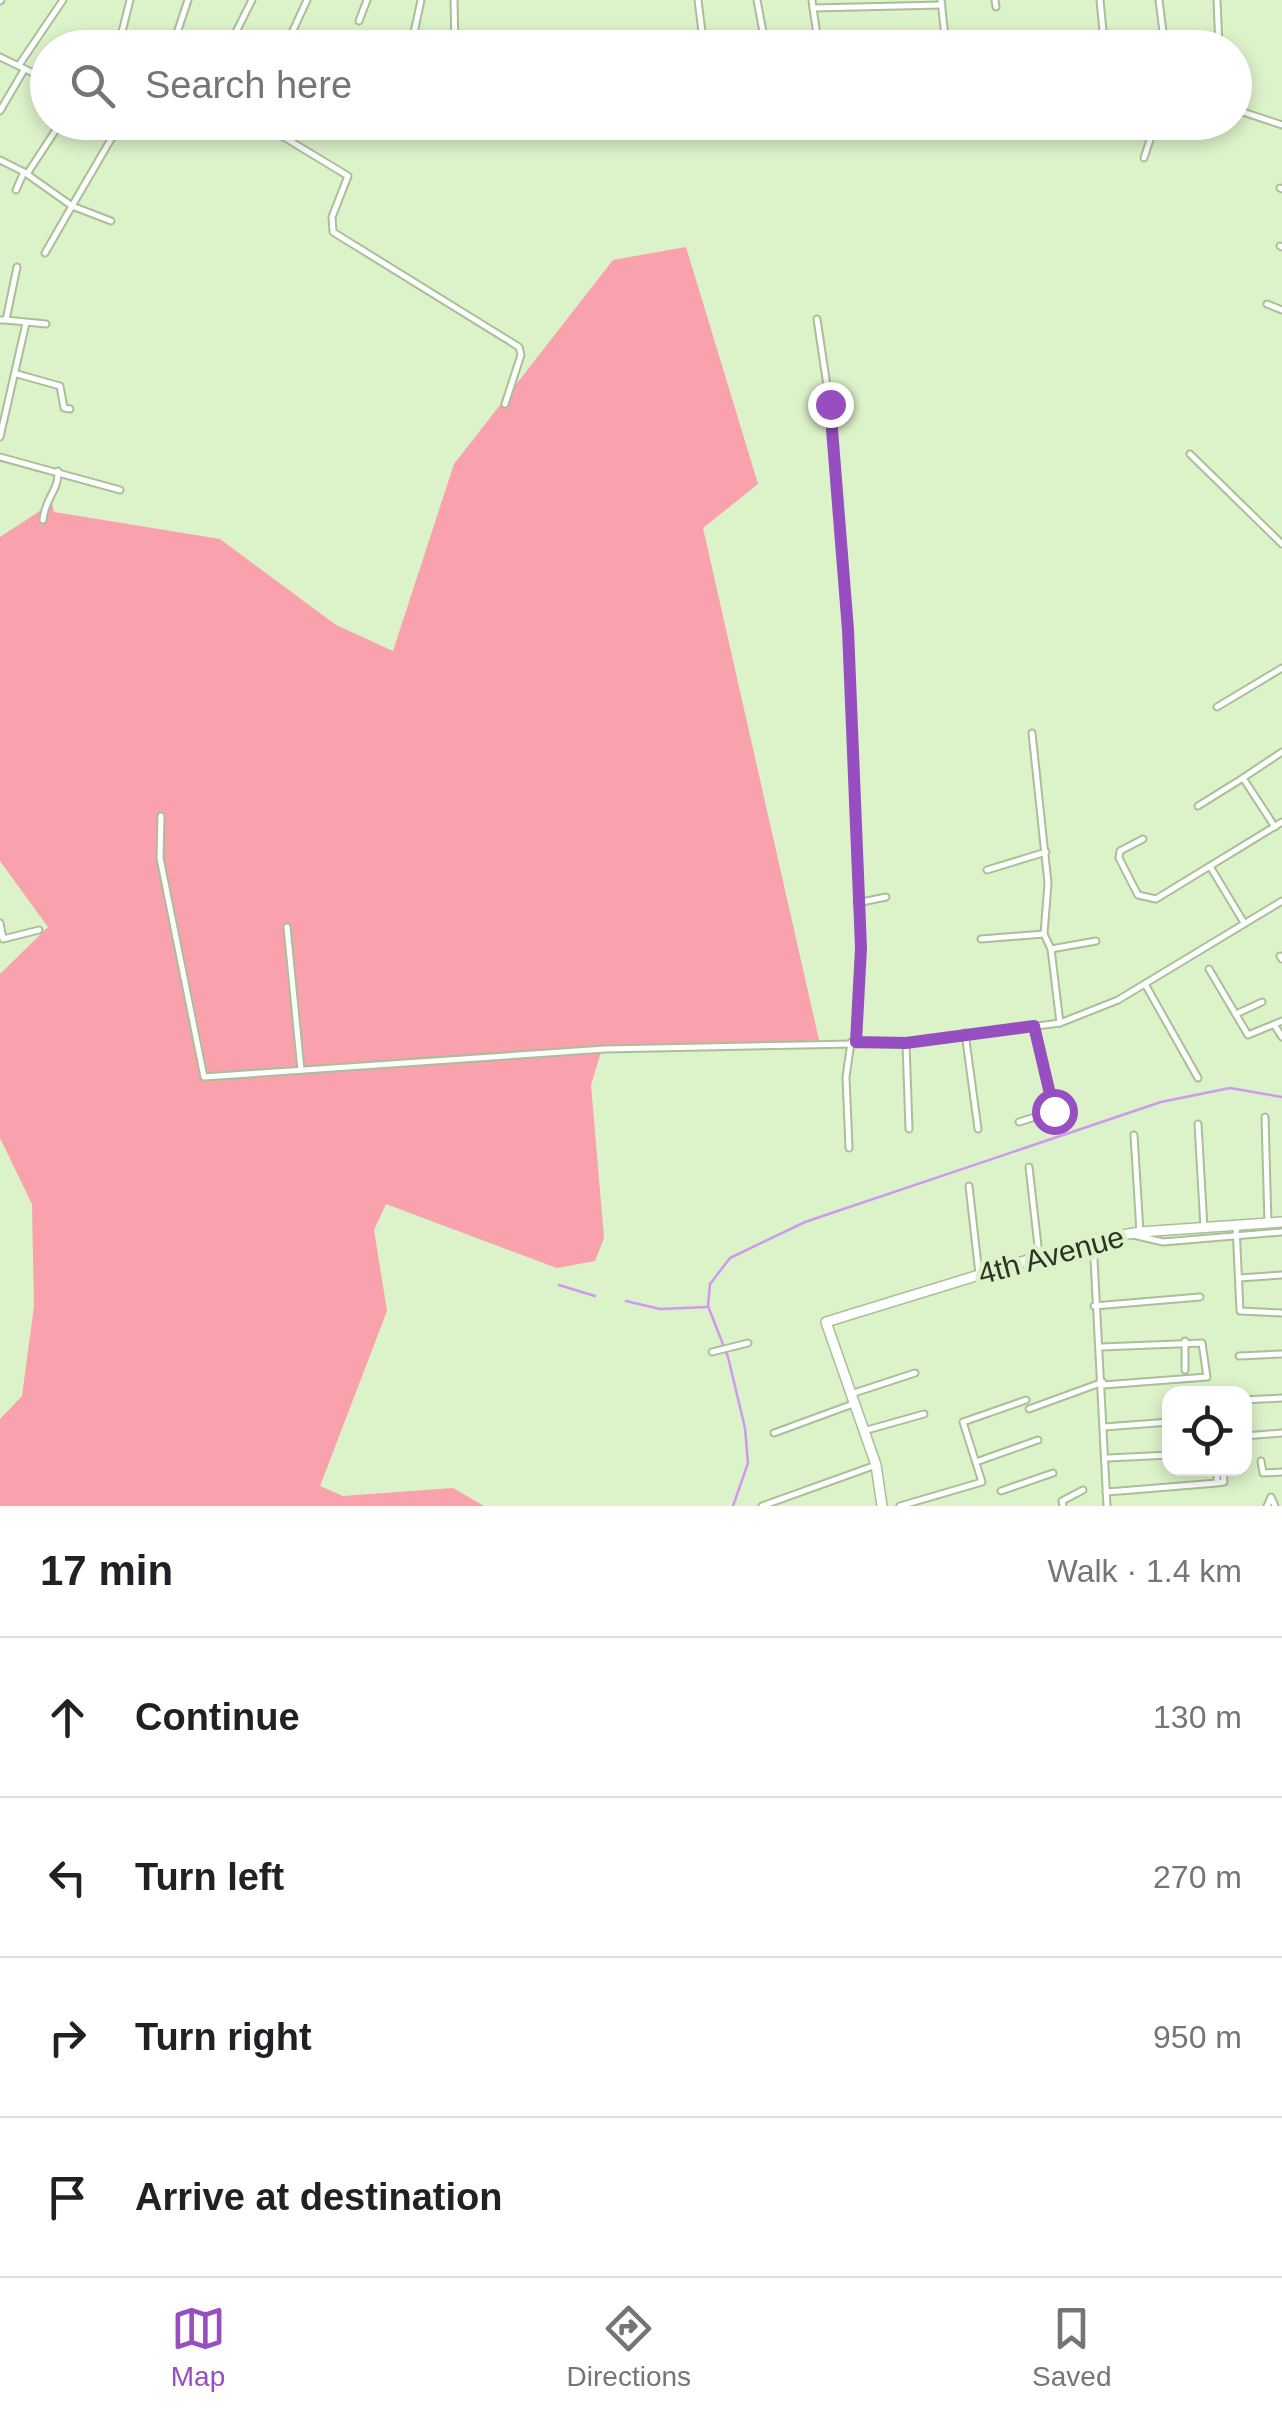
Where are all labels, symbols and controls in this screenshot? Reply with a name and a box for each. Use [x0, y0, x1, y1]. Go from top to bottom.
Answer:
search box [30, 30, 1252, 140]
icon: search [65, 58, 120, 113]
text: Search here [145, 64, 352, 106]
route end [808, 382, 854, 428]
route start [1032, 1089, 1078, 1135]
street label: 4th Avenue [974, 1220, 1128, 1290]
map controls [1162, 1386, 1252, 1476]
button: locate [1162, 1386, 1252, 1476]
text: 17 min [40, 1547, 173, 1594]
text: Walk · 1.4 km [1048, 1553, 1242, 1589]
icon: ahead [40, 1690, 95, 1745]
text: Continue [135, 1696, 300, 1738]
text: 130 m [1153, 1699, 1242, 1735]
icon: left [40, 1850, 95, 1905]
text: Turn left [135, 1856, 284, 1898]
text: 270 m [1153, 1859, 1242, 1895]
icon: right [40, 2010, 95, 2065]
text: Turn right [135, 2016, 312, 2058]
text: 950 m [1153, 2019, 1242, 2055]
icon: arrive [40, 2170, 95, 2225]
text: Arrive at destination [135, 2176, 502, 2218]
tab: Map [171, 2301, 226, 2393]
tab: Directions [567, 2301, 691, 2393]
tab: Saved [1032, 2301, 1111, 2393]

